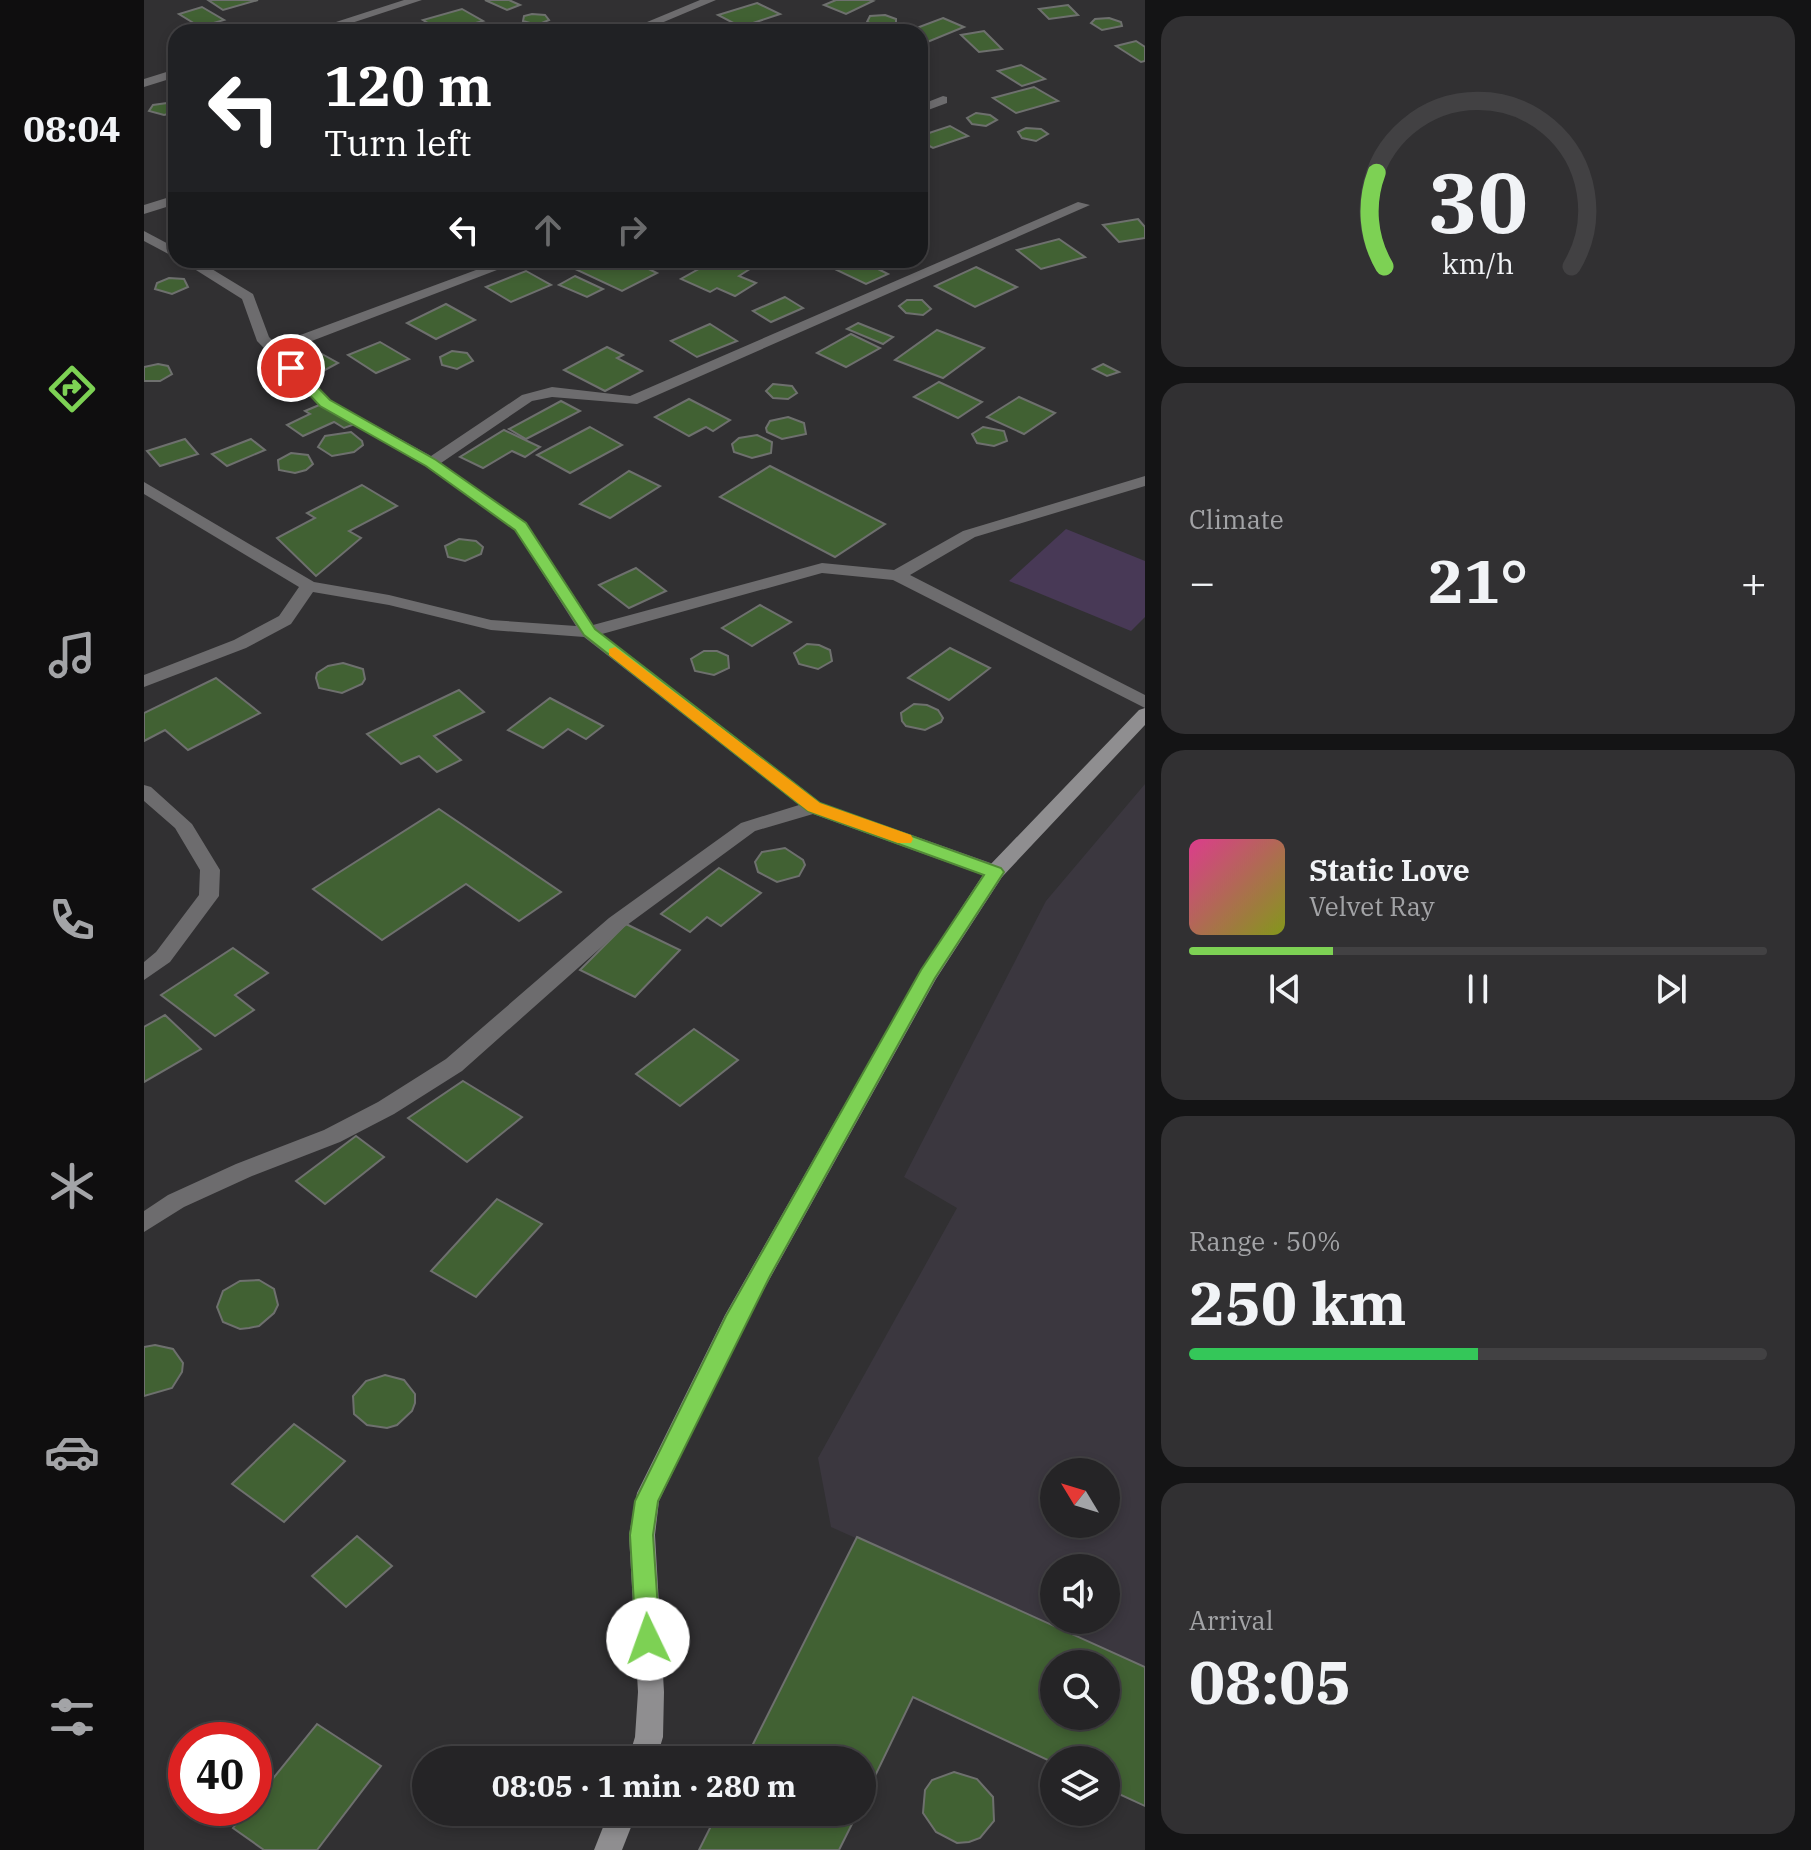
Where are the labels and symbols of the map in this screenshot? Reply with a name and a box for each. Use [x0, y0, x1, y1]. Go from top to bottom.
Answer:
pin [257, 334, 325, 402]
north arrow [1040, 1458, 1120, 1538]
position arrow [606, 1597, 690, 1681]
speed limit sign: 40 [168, 1722, 272, 1826]

